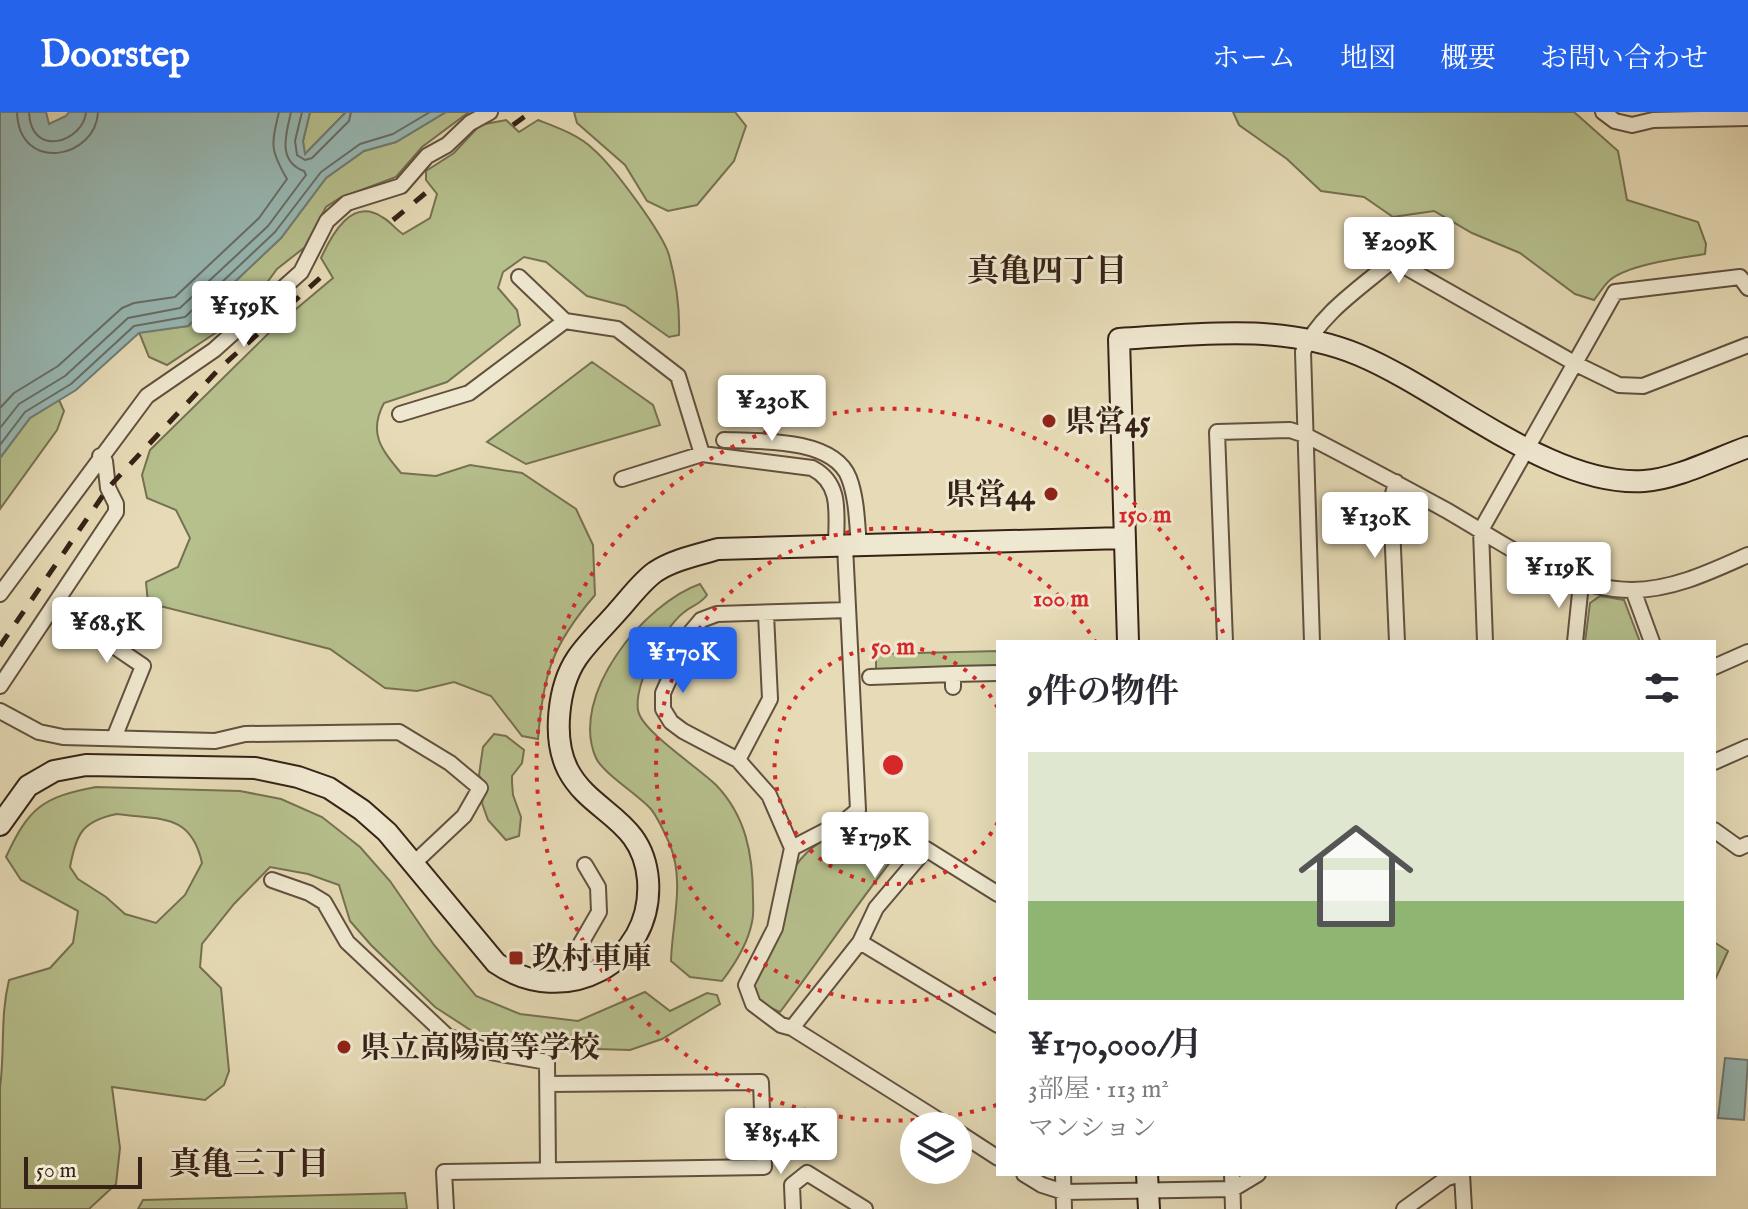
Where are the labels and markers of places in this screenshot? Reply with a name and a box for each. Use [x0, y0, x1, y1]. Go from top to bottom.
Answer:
pin: ¥209K [1343, 217, 1455, 285]
pin: ¥159K [188, 281, 300, 349]
pin: ¥230K [716, 375, 828, 443]
place label: 県営45 [1065, 404, 1151, 442]
marker: 県営45 [1040, 412, 1058, 430]
place label: 県営44 [946, 477, 1035, 515]
marker: 県営44 [1042, 485, 1060, 503]
pin: ¥130K [1319, 492, 1431, 560]
pin: ¥119K [1503, 542, 1615, 610]
pin: ¥68.5K [42, 597, 172, 665]
pin: ¥170K [627, 627, 739, 695]
centre of rings [879, 751, 907, 779]
pin: ¥179K [819, 812, 931, 880]
place label: 玖村車庫 [532, 941, 652, 979]
marker: 玖村車庫 [507, 949, 525, 967]
place label: 県立高陽高等学校 [360, 1030, 600, 1068]
marker: 県立高陽高等学校 [335, 1038, 353, 1056]
pin: ¥85.4K [716, 1108, 846, 1176]

